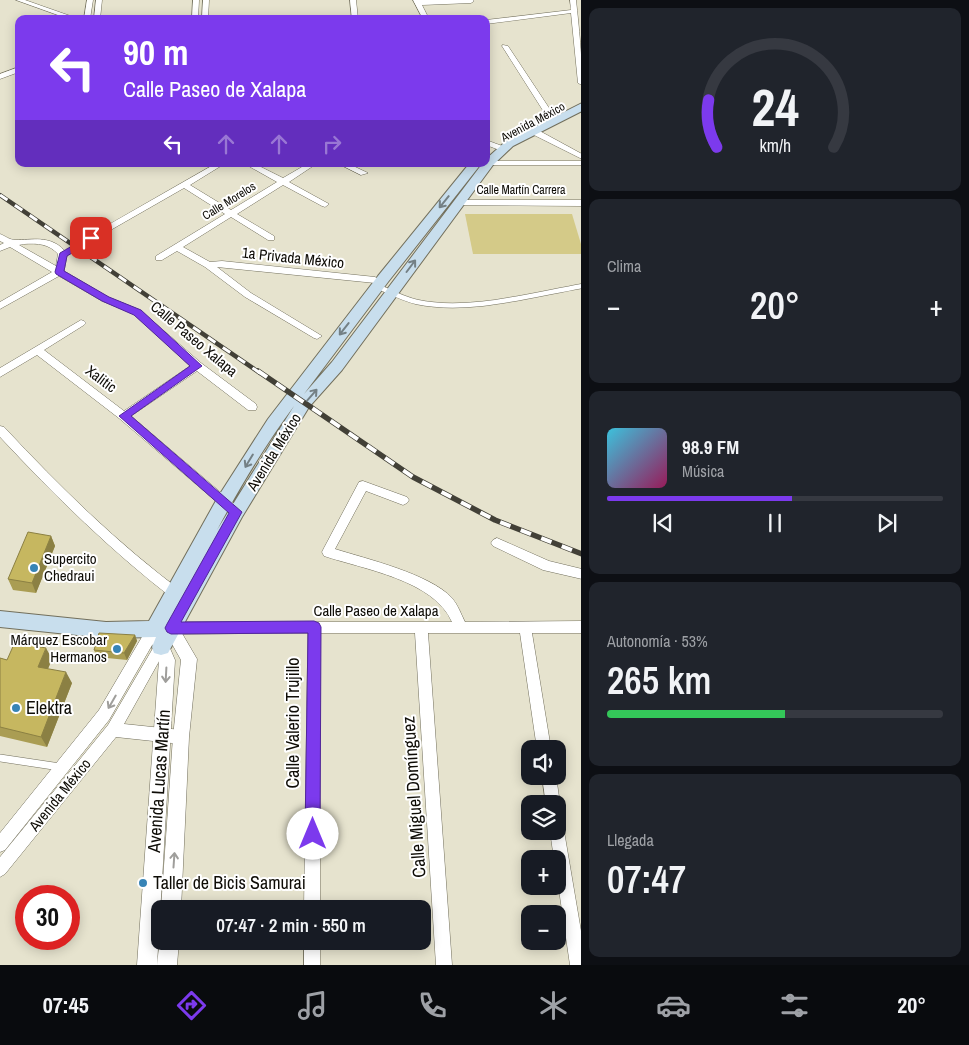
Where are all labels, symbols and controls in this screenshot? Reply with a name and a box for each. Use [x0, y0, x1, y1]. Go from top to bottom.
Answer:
text: 90 m [123, 29, 188, 76]
icon: left [40, 35, 105, 100]
text: 24 [751, 72, 799, 142]
text: Calle Paseo de Xalapa [123, 74, 306, 104]
street label: Avenida México [497, 98, 568, 146]
icon: left [159, 130, 187, 158]
icon: ahead [212, 130, 240, 158]
icon: ahead [265, 130, 293, 158]
icon: right [318, 130, 346, 158]
text: km/h [759, 134, 791, 158]
street label: Calle Morelos [199, 178, 259, 224]
street label: Calle Martín Carrera [476, 182, 566, 198]
one-way arrow [439, 195, 450, 208]
pin [70, 217, 112, 259]
icon: arrive [77, 224, 105, 252]
street label: 1a Privada México [241, 242, 345, 273]
text: Clima [607, 255, 641, 277]
one-way arrow [406, 260, 417, 273]
text: 20° [750, 280, 800, 331]
text: − [607, 287, 620, 325]
text: + [930, 287, 943, 325]
street label: Calle Paseo Xalapa [146, 296, 243, 381]
one-way arrow [338, 322, 349, 335]
street label: Xalitic [81, 360, 121, 397]
one-way arrow [306, 388, 317, 401]
street label: Avenida México [241, 409, 306, 495]
text: 98.9 FM [682, 434, 739, 460]
one-way arrow [244, 454, 254, 468]
text: Música [682, 460, 724, 482]
icon: previous [649, 509, 677, 537]
icon: pause [761, 509, 789, 537]
icon: next [873, 509, 901, 537]
place label: Supercito Chedraui [44, 548, 97, 586]
marker: Supercito Chedraui [28, 562, 40, 574]
street label: Calle Paseo de Xalapa [314, 600, 439, 621]
place label: Márquez Escobar Hermanos [11, 629, 107, 667]
text: Autonomía · 53% [607, 630, 708, 652]
marker: Márquez Escobar Hermanos [111, 643, 123, 655]
text: 265 km [607, 655, 711, 706]
street label: Calle Valerio Trujillo [280, 657, 305, 789]
one-way arrow [161, 667, 170, 683]
one-way arrow [107, 694, 117, 708]
place label: Elektra [26, 695, 72, 720]
marker: Elektra [10, 702, 22, 714]
street label: Avenida Lucas Martín [141, 709, 176, 854]
street label: Calle Miguel Domínguez [395, 716, 432, 879]
map controls [521, 740, 566, 950]
button: sound [521, 740, 566, 785]
street label: Avenida México [23, 754, 96, 836]
button: layers [521, 795, 566, 840]
position arrow [286, 807, 338, 859]
text: Llegada [607, 829, 654, 851]
button: + [521, 850, 566, 895]
one-way arrow [169, 852, 178, 868]
text: 07:47 [607, 854, 686, 905]
place label: Taller de Bicis Samurai [153, 870, 306, 895]
marker: Taller de Bicis Samurai [137, 877, 149, 889]
speed limit sign: 30 [15, 885, 80, 950]
button: − [521, 905, 566, 950]
text: 07:47 · 2 min · 550 m [216, 912, 366, 938]
icon: directions [174, 988, 209, 1023]
icon: music [295, 988, 330, 1023]
icon: phone [415, 988, 450, 1023]
icon: climate [536, 988, 571, 1023]
icon: car [656, 988, 691, 1023]
icon: filters [777, 988, 812, 1023]
text: 07:45 [43, 990, 89, 1020]
text: 20° [897, 990, 926, 1020]

